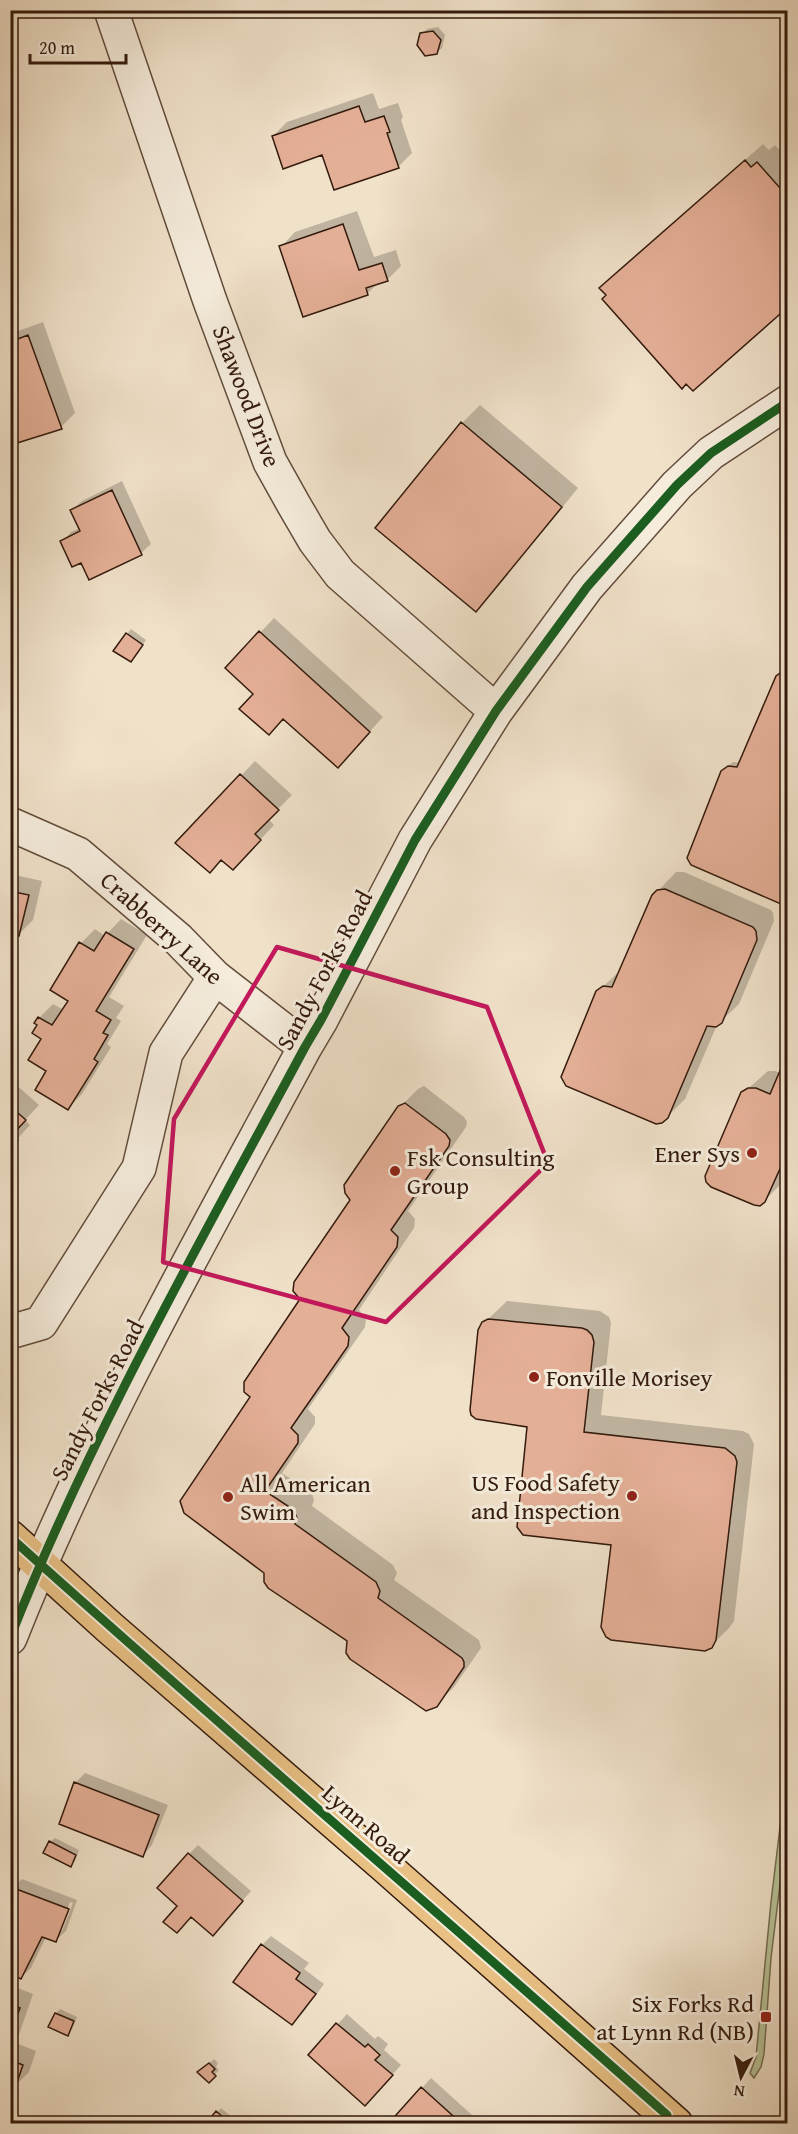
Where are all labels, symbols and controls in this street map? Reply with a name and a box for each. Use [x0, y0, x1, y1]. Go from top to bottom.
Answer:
scale bar [30, 27, 126, 65]
text: 20 m [39, 34, 75, 61]
street label: Shawood Drive [204, 320, 290, 472]
street label: Crabberry Lane [93, 863, 231, 993]
street label: Sandy Forks Road [267, 884, 381, 1056]
place label: Ener Sys [655, 1136, 740, 1171]
place label: Fsk Consulting Group [407, 1140, 554, 1203]
marker: Ener Sys [745, 1146, 759, 1160]
marker: Fsk Consulting Group [388, 1164, 402, 1178]
street label: Sandy Forks Road [41, 1313, 153, 1487]
place label: Fonville Morisey [546, 1360, 713, 1395]
marker: Fonville Morisey [527, 1370, 541, 1384]
place label: US Food Safety and Inspection [471, 1465, 621, 1528]
place label: All American Swim [240, 1466, 371, 1529]
marker: US Food Safety and Inspection [625, 1489, 639, 1503]
marker: All American Swim [221, 1490, 235, 1504]
street label: Lynn Road [314, 1776, 418, 1872]
place label: Six Forks Rd at Lynn Rd (NB) [596, 1986, 754, 2049]
marker: Six Forks Rd at Lynn Rd (NB) [759, 2010, 773, 2024]
north arrow [711, 2047, 771, 2107]
text: N [732, 2079, 746, 2104]

